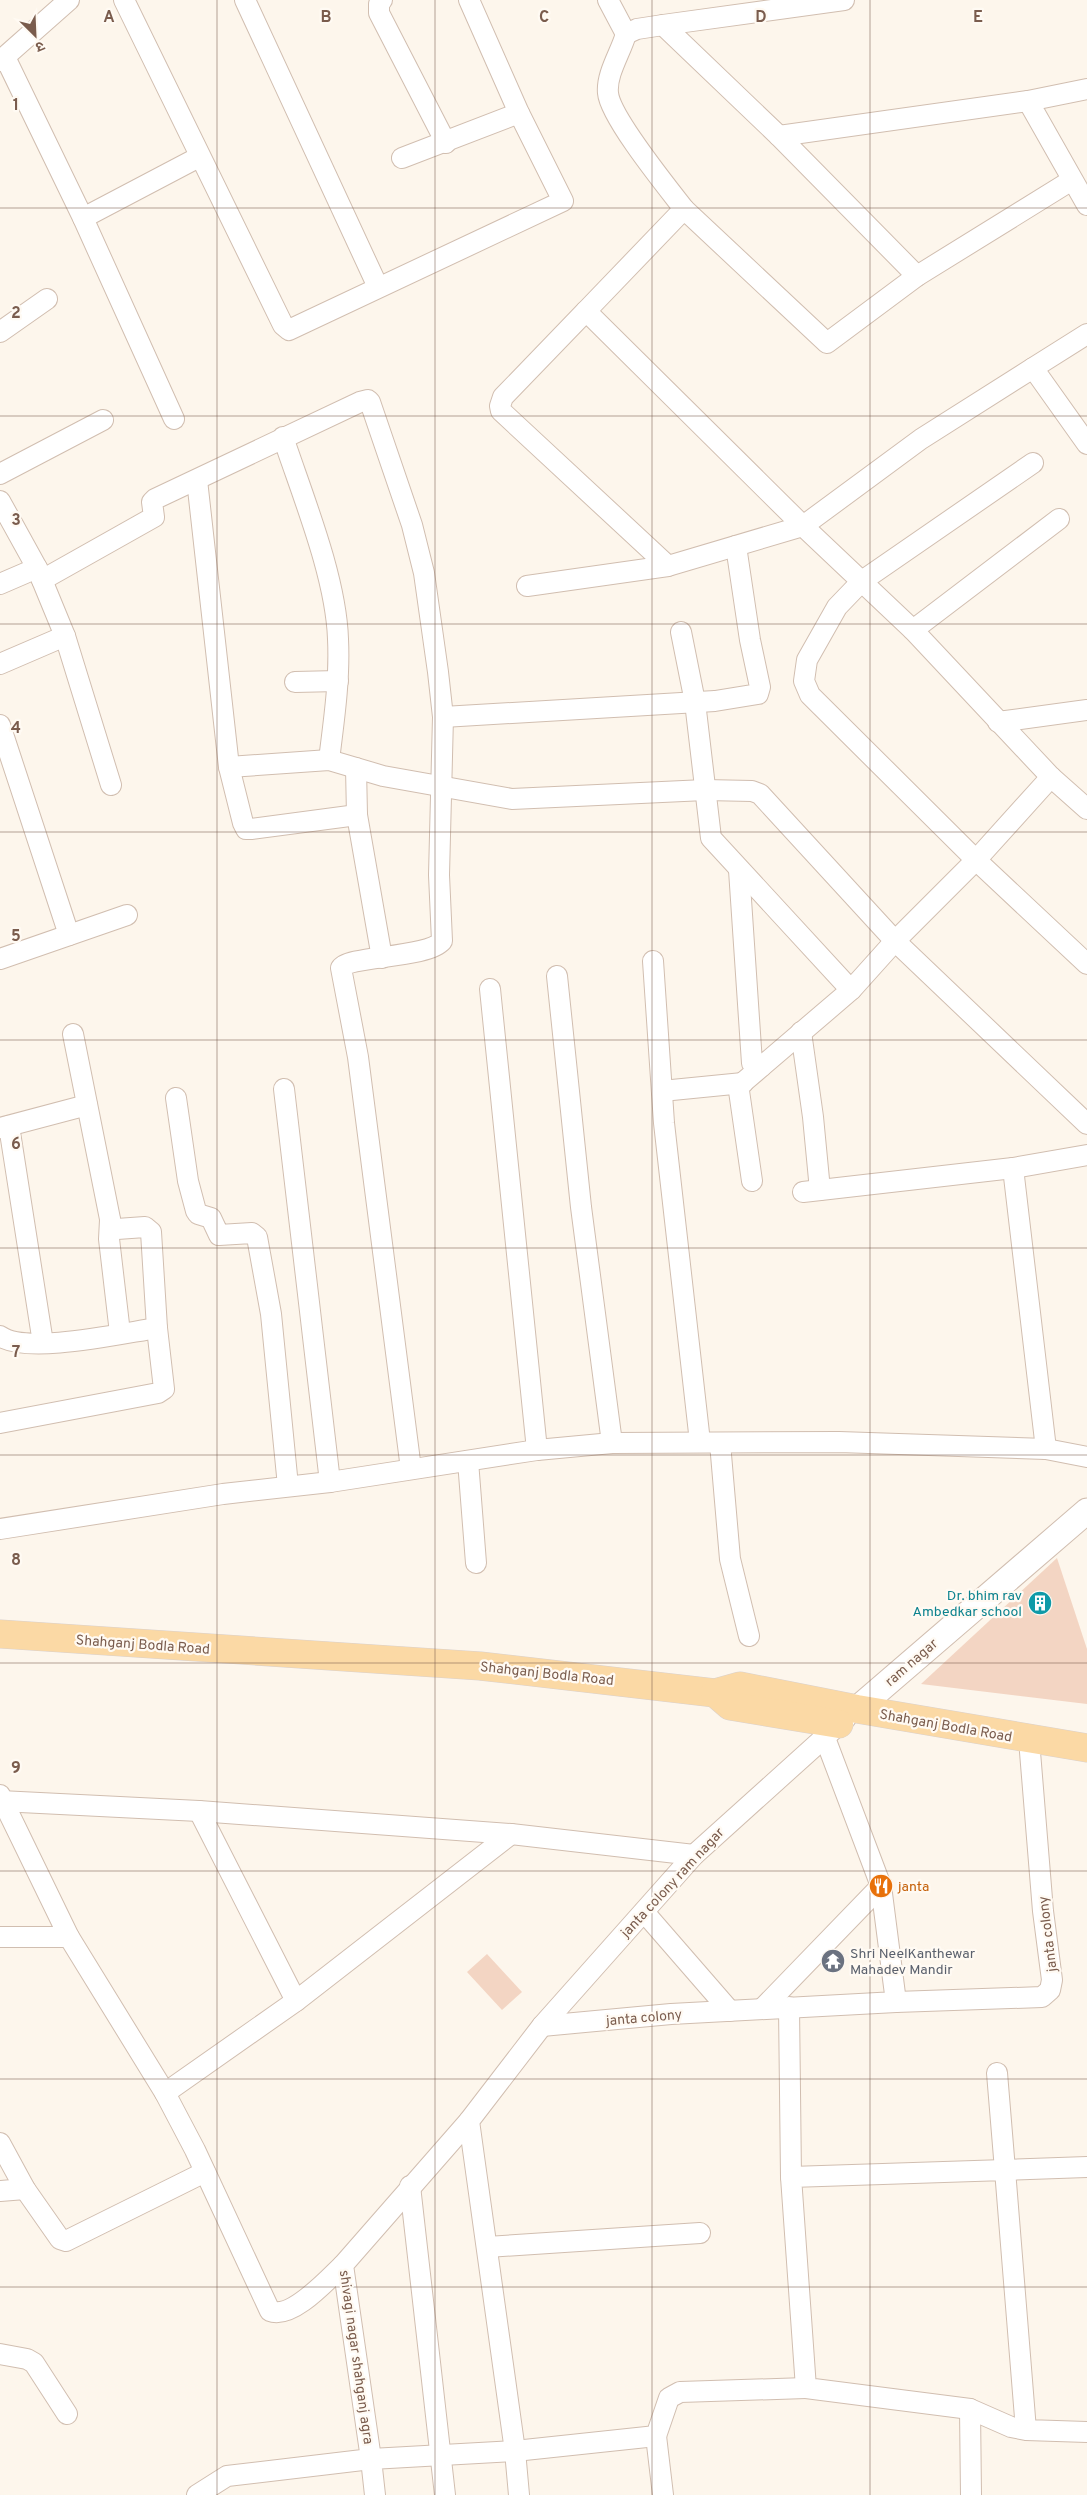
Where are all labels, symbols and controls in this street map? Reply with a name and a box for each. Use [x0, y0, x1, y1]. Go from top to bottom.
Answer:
text: A [103, 8, 115, 28]
text: B [320, 8, 332, 28]
text: C [539, 8, 549, 28]
text: D [755, 8, 767, 28]
text: E [973, 8, 983, 28]
north arrow [10, 10, 60, 60]
text: उ [32, 36, 47, 55]
text: 1 [13, 96, 19, 116]
text: 2 [11, 304, 21, 324]
text: 3 [11, 511, 21, 531]
text: 4 [11, 719, 21, 739]
text: 5 [11, 927, 21, 947]
text: 6 [11, 1135, 21, 1155]
text: 7 [12, 1343, 20, 1363]
text: 8 [11, 1551, 21, 1571]
place label: Dr. bhim rav Ambedkar school [912, 1588, 1022, 1621]
building icon: Dr. bhim rav Ambedkar school [1027, 1590, 1053, 1616]
street label: Shahganj Bodla Road [75, 1632, 211, 1659]
street label: ram nagar [882, 1635, 942, 1691]
street label: Shahganj Bodla Road [479, 1659, 615, 1690]
street label: Shahganj Bodla Road [878, 1706, 1013, 1747]
text: 9 [11, 1759, 21, 1779]
street label: janta colony ram nagar [617, 1824, 729, 1942]
restaurant icon: janta [868, 1873, 894, 1899]
place label: janta [897, 1879, 929, 1896]
street label: janta colony [1035, 1895, 1062, 1974]
place label: Shri NeelKanthewar Mahadev Mandir [850, 1946, 976, 1979]
temple icon: Shri NeelKanthewar Mahadev Mandir [820, 1948, 846, 1974]
street label: janta colony [604, 2007, 683, 2030]
street label: shivagi nagar shahganj agra [335, 2269, 376, 2445]

